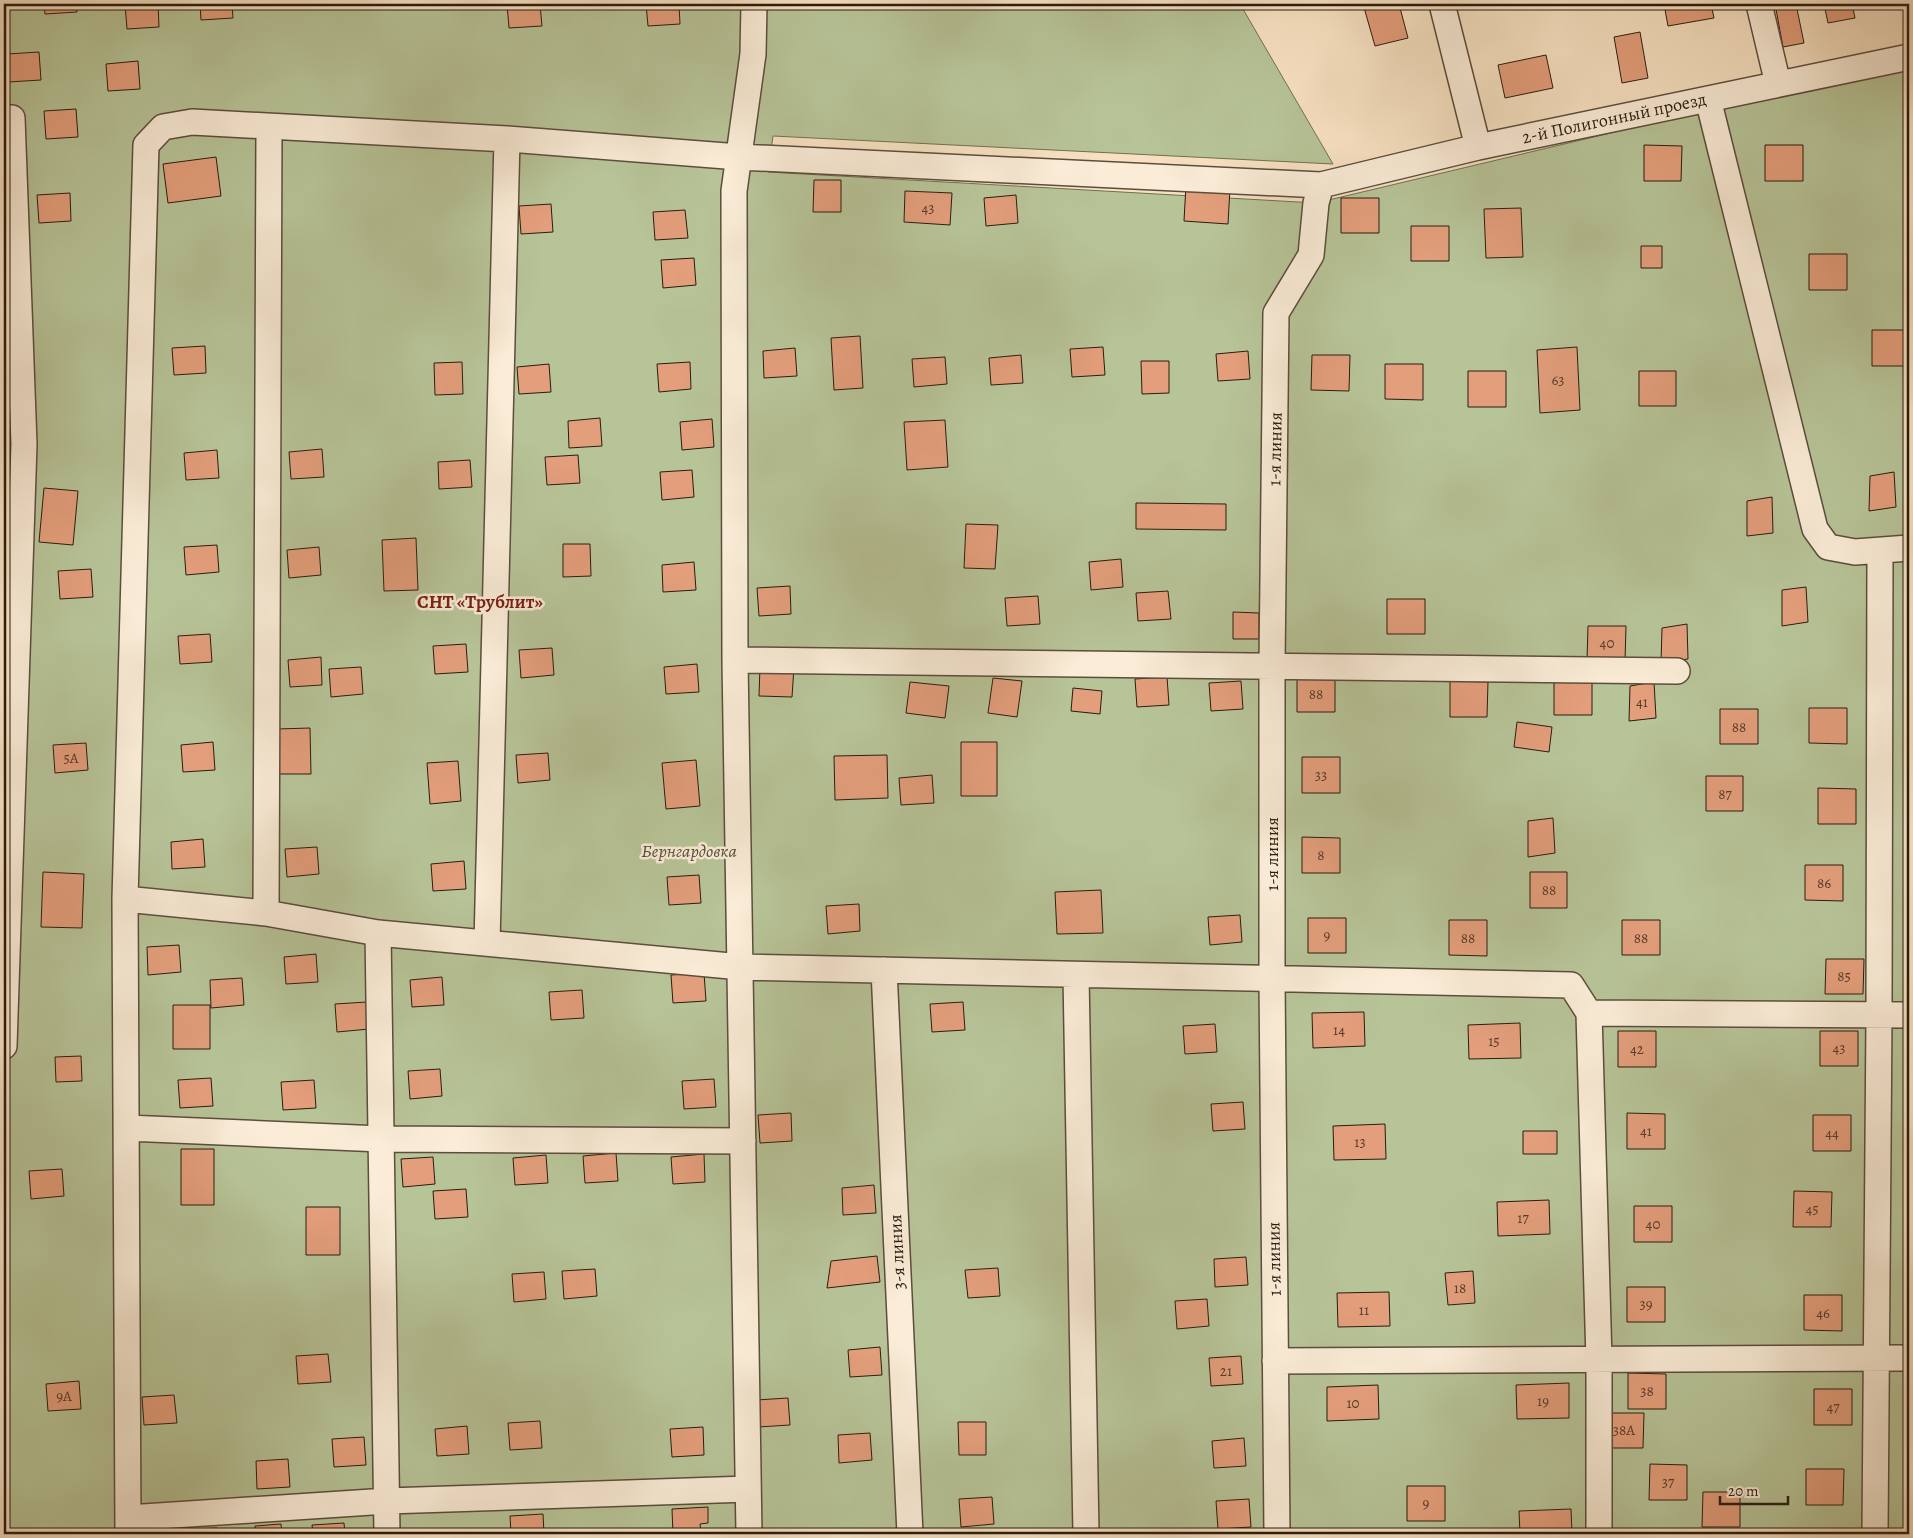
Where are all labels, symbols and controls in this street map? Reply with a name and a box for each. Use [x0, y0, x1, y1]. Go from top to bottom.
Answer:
street label: 2-й Полигонный проезд [1520, 87, 1708, 149]
house number: 43 [921, 198, 935, 218]
house number: 63 [1551, 370, 1565, 390]
street label: 1-я линия [1262, 412, 1288, 486]
district label: СНТ «Трублит» [417, 589, 544, 615]
house number: 40 [1600, 633, 1614, 653]
house number: 88 [1309, 684, 1323, 704]
house number: 41 [1636, 692, 1648, 712]
house number: 88 [1732, 717, 1746, 737]
house number: 5А [63, 748, 79, 768]
house number: 33 [1315, 765, 1327, 785]
house number: 87 [1718, 784, 1732, 804]
street label: 1-я линия [1260, 817, 1284, 891]
park label: Бернгардовка [641, 839, 737, 863]
house number: 8 [1317, 845, 1325, 865]
house number: 86 [1817, 873, 1831, 893]
house number: 88 [1542, 880, 1556, 900]
house number: 9 [1324, 925, 1331, 945]
house number: 88 [1461, 928, 1475, 948]
house number: 88 [1634, 928, 1648, 948]
house number: 85 [1837, 966, 1851, 986]
house number: 14 [1333, 1020, 1345, 1040]
house number: 15 [1488, 1031, 1500, 1051]
house number: 43 [1832, 1038, 1846, 1058]
house number: 42 [1630, 1039, 1644, 1059]
house number: 41 [1640, 1121, 1652, 1141]
house number: 44 [1825, 1123, 1839, 1143]
house number: 13 [1354, 1132, 1366, 1152]
house number: 45 [1805, 1199, 1819, 1219]
house number: 17 [1517, 1208, 1529, 1228]
street label: 3-я линия [883, 1214, 911, 1290]
house number: 40 [1646, 1214, 1660, 1234]
street label: 1-я линия [1261, 1222, 1287, 1296]
house number: 18 [1454, 1278, 1466, 1298]
house number: 39 [1639, 1294, 1653, 1314]
house number: 11 [1359, 1300, 1369, 1320]
house number: 46 [1816, 1303, 1830, 1323]
house number: 21 [1220, 1361, 1232, 1381]
house number: 38 [1640, 1381, 1654, 1401]
house number: 9А [56, 1386, 72, 1406]
house number: 19 [1537, 1391, 1549, 1411]
house number: 10 [1346, 1393, 1360, 1413]
house number: 47 [1826, 1397, 1840, 1417]
house number: 38А [1613, 1420, 1635, 1440]
house number: 37 [1662, 1472, 1675, 1492]
scale bar [1720, 1473, 1788, 1505]
text: 20 m [1728, 1481, 1759, 1501]
house number: 9 [1423, 1493, 1430, 1513]

